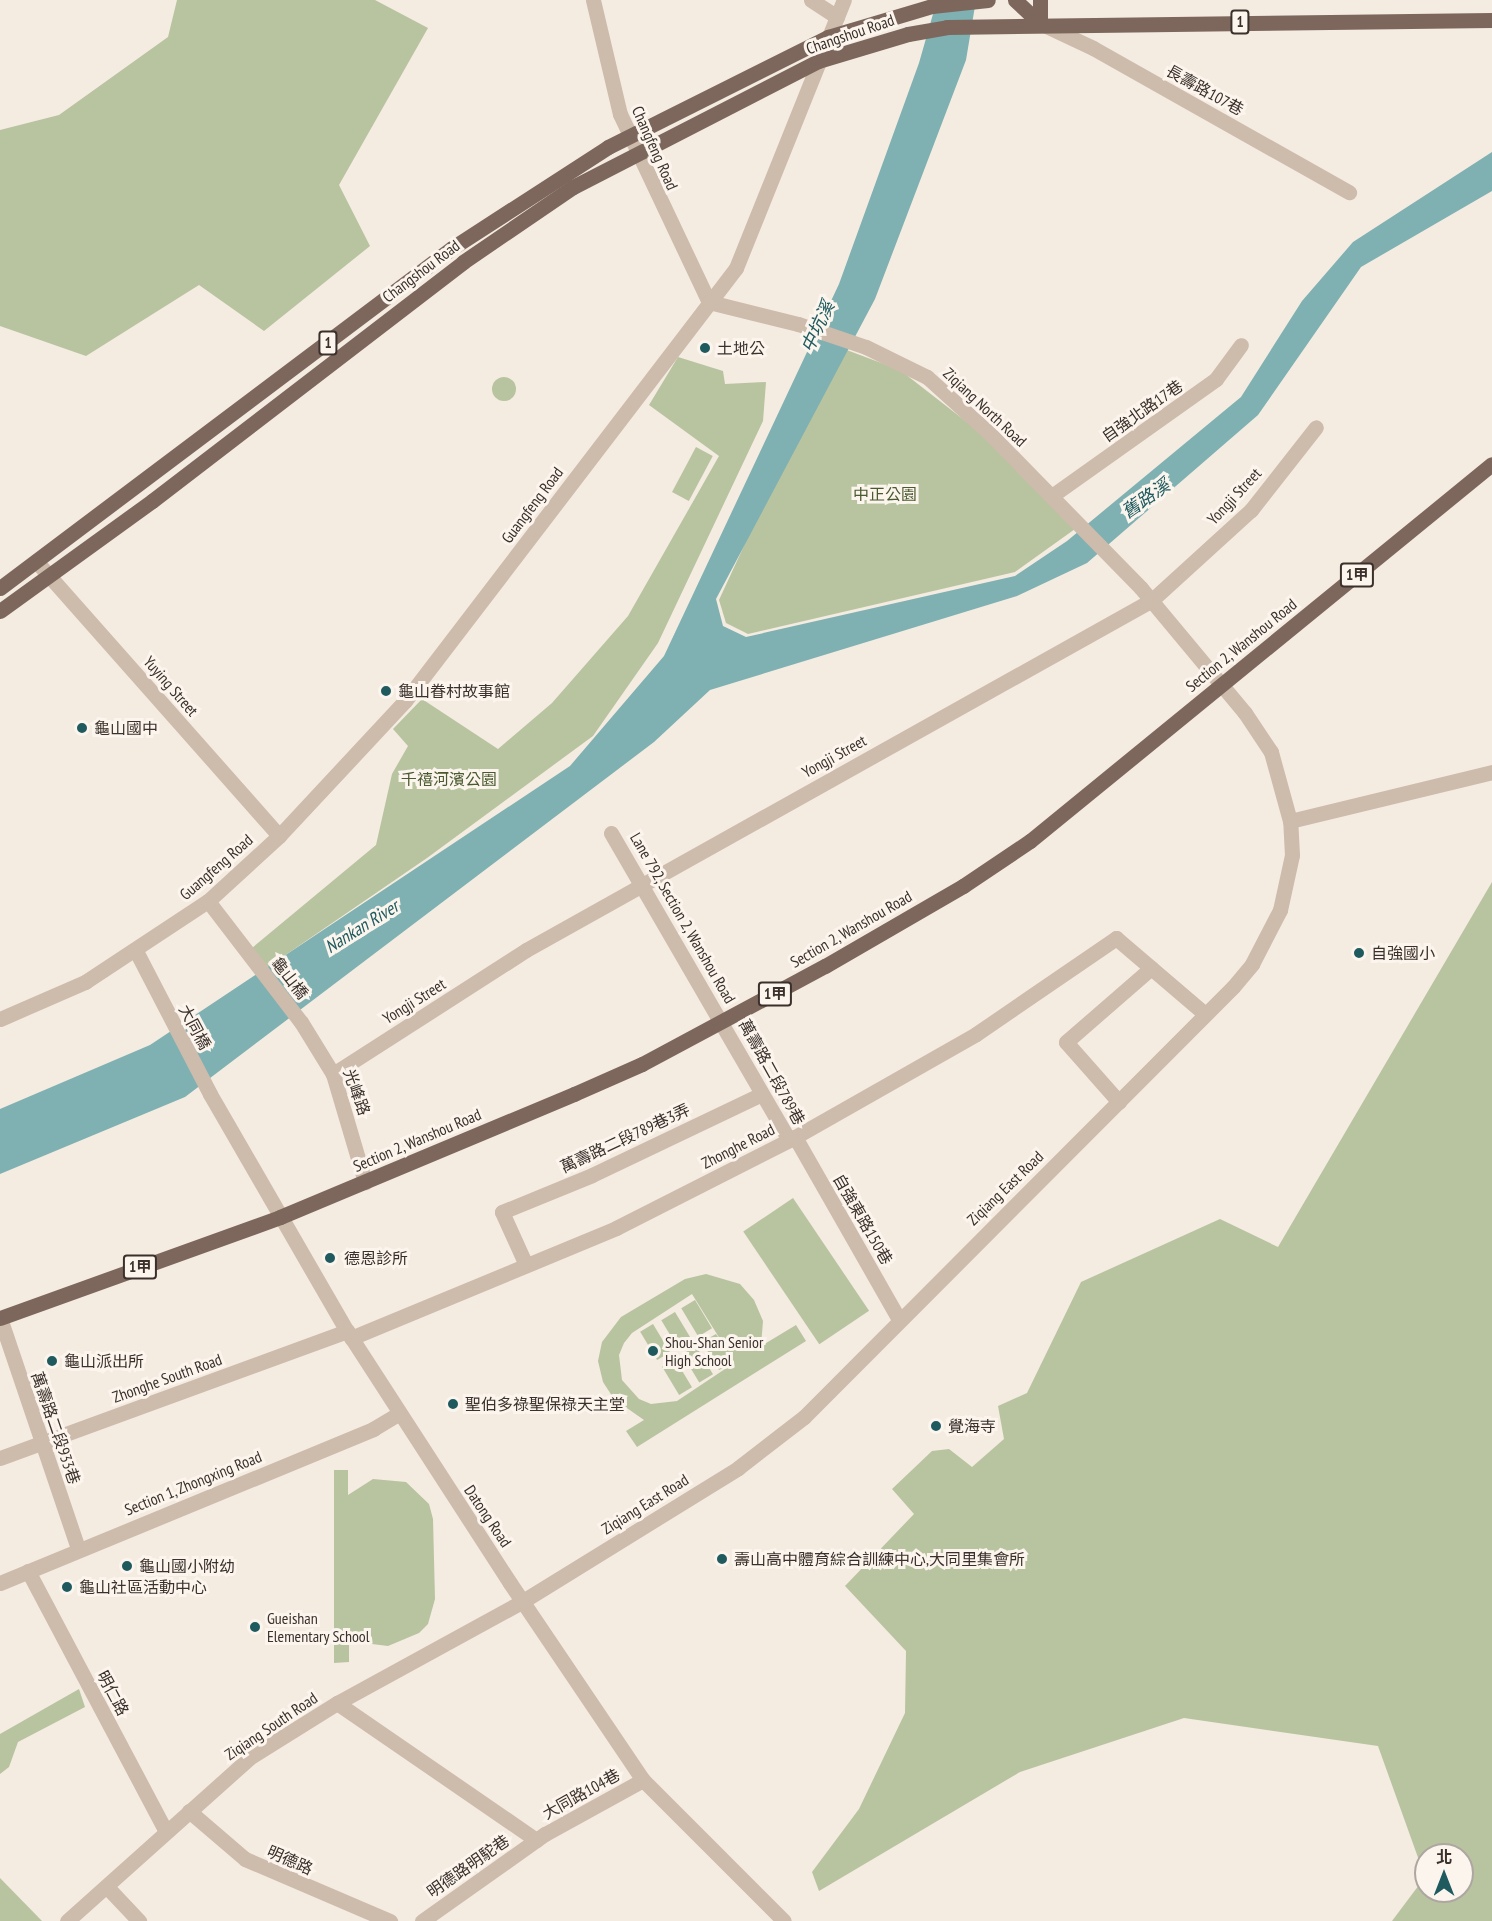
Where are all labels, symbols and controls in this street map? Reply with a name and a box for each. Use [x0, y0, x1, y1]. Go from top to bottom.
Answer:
street label: Changshou Road [804, 10, 896, 58]
road number: 1 [1230, 10, 1250, 34]
street label: 長壽路107巷 [1163, 61, 1247, 119]
street label: Changfeng Road [628, 103, 682, 193]
street label: Changshou Road [379, 236, 463, 306]
water label: 中坑溪 [797, 298, 839, 356]
road number: 1 [318, 331, 338, 355]
place label: 土地公 [717, 338, 765, 358]
marker: 土地公 [698, 341, 712, 355]
street label: Ziqiang North Road [939, 363, 1031, 451]
street label: 自強北路17巷 [1098, 376, 1186, 446]
street label: Guangfeng Road [497, 463, 567, 547]
street label: Yongji Street [1203, 464, 1265, 528]
water label: 舊路溪 [1118, 475, 1174, 523]
park label: 中正公園 [853, 484, 917, 504]
road number: 1甲 [1339, 563, 1375, 587]
street label: Section 2, Wanshou Road [1181, 594, 1301, 696]
street label: Yuying Street [140, 652, 202, 720]
place label: 龜山眷村故事館 [398, 681, 510, 701]
marker: 龜山眷村故事館 [379, 684, 393, 698]
place label: 龜山國中 [94, 718, 158, 738]
marker: 龜山國中 [75, 721, 89, 735]
street label: Yongji Street [799, 731, 869, 781]
park label: 千禧河濱公園 [401, 769, 497, 789]
street label: Lane 792, Section 2, Wanshou Road [626, 828, 740, 1008]
street label: Guangfeng Road [176, 830, 256, 904]
street label: Section 2, Wanshou Road [786, 886, 916, 972]
water label: Nankan River [321, 896, 403, 958]
place label: 自強國小 [1371, 943, 1435, 963]
marker: 自強國小 [1352, 946, 1366, 960]
street label: 龜山橋 [268, 953, 312, 1003]
street label: Yongji Street [379, 974, 449, 1028]
road number: 1甲 [757, 982, 793, 1006]
street label: 大同橋 [175, 1001, 215, 1053]
street label: 萬壽路二段789巷 [735, 1016, 809, 1128]
street label: 光峰路 [340, 1066, 374, 1118]
street label: 萬壽路二段789巷3弄 [557, 1100, 693, 1176]
street label: Section 2, Wanshou Road [350, 1104, 484, 1176]
street label: Zhonghe Road [698, 1119, 778, 1173]
street label: Ziqiang East Road [963, 1147, 1047, 1229]
street label: 自強東路150巷 [829, 1170, 897, 1268]
place label: 德恩診所 [344, 1248, 408, 1268]
marker: 德恩診所 [321, 1249, 339, 1267]
road number: 1甲 [122, 1255, 158, 1279]
place label: Shou-Shan Senior High School [665, 1332, 763, 1370]
marker: Shou-Shan Senior High School [646, 1344, 660, 1358]
street label: Zhonghe South Road [110, 1349, 224, 1407]
place label: 龜山派出所 [64, 1351, 144, 1371]
marker: 龜山派出所 [45, 1354, 59, 1368]
street label: 萬壽路二段933巷 [28, 1369, 84, 1487]
place label: 聖伯多祿聖保祿天主堂 [465, 1394, 625, 1414]
marker: 聖伯多祿聖保祿天主堂 [446, 1397, 460, 1411]
place label: 覺海寺 [948, 1416, 996, 1436]
marker: 覺海寺 [929, 1419, 943, 1433]
street label: Section 1, Zhongxing Road [121, 1446, 265, 1520]
street label: Ziqiang East Road [598, 1470, 692, 1538]
street label: Datong Road [460, 1481, 516, 1551]
place label: 壽山高中體育綜合訓練中心,大同里集會所 [734, 1549, 1025, 1569]
marker: 壽山高中體育綜合訓練中心,大同里集會所 [715, 1552, 729, 1566]
place label: 龜山國小附幼 [139, 1556, 235, 1576]
marker: 龜山國小附幼 [120, 1559, 134, 1573]
place label: 龜山社區活動中心 [79, 1577, 207, 1597]
marker: 龜山社區活動中心 [60, 1580, 74, 1594]
place label: Gueishan Elementary School [267, 1608, 370, 1646]
marker: Gueishan Elementary School [248, 1620, 262, 1634]
street label: 明仁路 [93, 1667, 133, 1719]
street label: Ziqiang South Road [221, 1688, 321, 1764]
street label: 大同路104巷 [539, 1765, 623, 1823]
street label: 明德路明駝巷 [423, 1831, 513, 1901]
street label: 明德路 [264, 1841, 316, 1879]
north arrow [1414, 1843, 1474, 1903]
text: 北 [1436, 1847, 1452, 1867]

